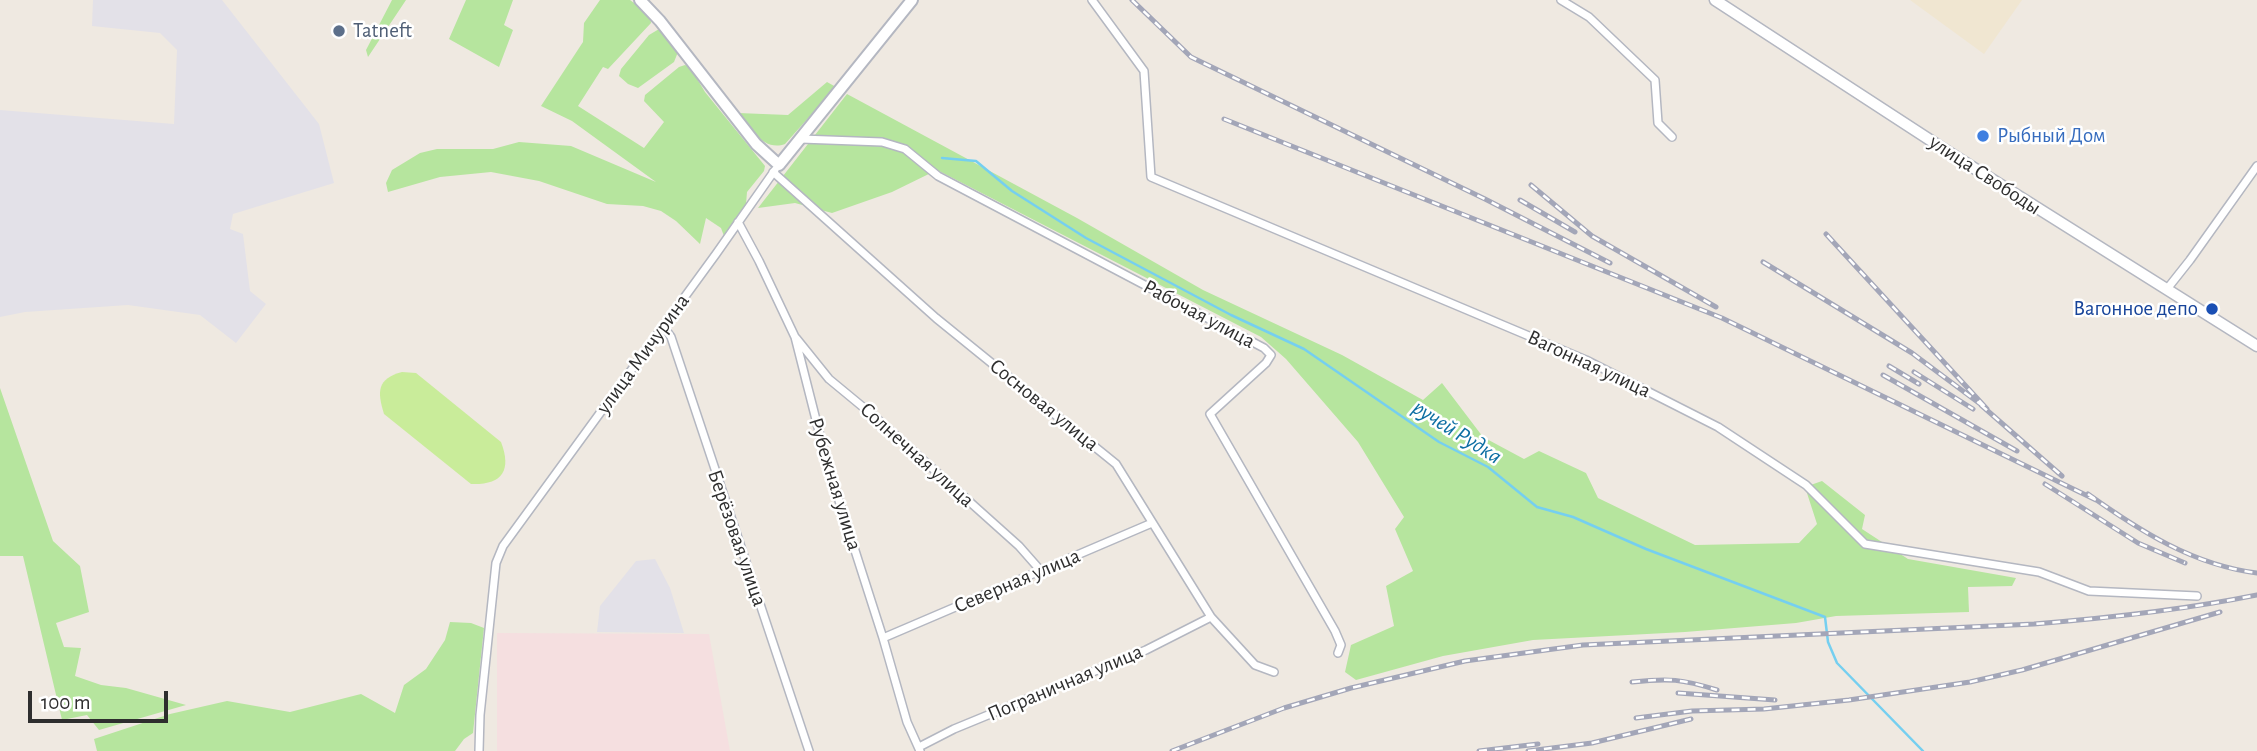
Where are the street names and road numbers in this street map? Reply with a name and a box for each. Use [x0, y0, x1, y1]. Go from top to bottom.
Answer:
street label: улица Свободы [1924, 129, 2046, 221]
street label: Рабочая улица [1139, 274, 1259, 354]
street label: улица Мичурина [591, 289, 695, 419]
street label: Вагонная улица [1523, 324, 1655, 404]
street label: Сосновая улица [984, 353, 1104, 457]
street label: Солнечная улица [855, 397, 979, 513]
street label: Рубежная улица [803, 414, 867, 554]
street label: Берёзовая улица [702, 466, 772, 610]
street label: Северная улица [950, 543, 1084, 619]
street label: Пограничная улица [984, 639, 1146, 727]

